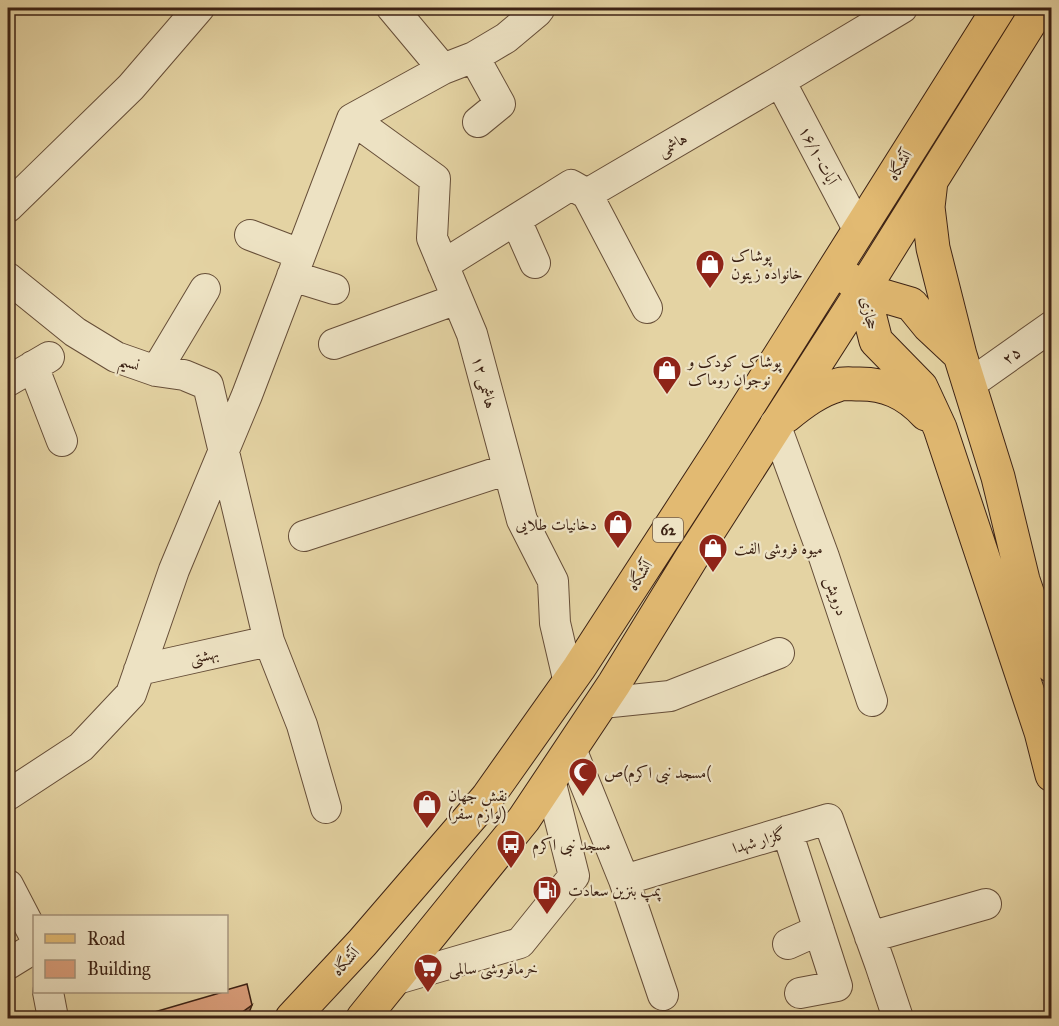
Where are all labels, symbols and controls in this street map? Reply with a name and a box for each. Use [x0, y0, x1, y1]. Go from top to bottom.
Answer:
street label: ۱۶/۱-آیات [794, 123, 843, 190]
street label: هاشمی [654, 128, 692, 162]
street label: آتشگاه [882, 145, 917, 184]
place label: پوشاک خانواده زیتون [731, 246, 803, 284]
shop icon: پوشاک خانواده زیتون [694, 248, 726, 290]
street label: حجازی [857, 295, 882, 332]
street label: ۲۵ [998, 342, 1024, 369]
street label: نسیم [114, 350, 143, 382]
place label: پوشاک کودک و نوجوان روماک [686, 352, 782, 390]
street label: ۱۲ هاشمی [466, 354, 501, 411]
shop icon: پوشاک کودک و نوجوان روماک [651, 354, 683, 396]
shop icon: دخانیات طلایی [602, 508, 634, 550]
place label: دخانیات طلایی [516, 515, 597, 535]
road number: 62 [653, 518, 683, 542]
shop icon: میوه فروشی الفت [697, 532, 729, 574]
place label: میوه فروشی الفت [734, 539, 823, 560]
street label: آتشگاه [622, 555, 657, 594]
street label: درویش [820, 574, 852, 619]
street label: بهشتی [188, 643, 221, 670]
mosque icon: مسجد نبی اکرم)ص( [567, 756, 599, 798]
place label: مسجد نبی اکرم)ص( [604, 763, 712, 787]
place label: نقش جهان (لوازم سفر) [448, 786, 507, 828]
shop icon: نقش جهان (لوازم سفر) [411, 788, 443, 830]
street label: گلزار شهدا [730, 823, 789, 859]
bus stop icon: مسجد نبی اکرم [495, 828, 527, 870]
place label: مسجد نبی اکرم [532, 835, 611, 859]
fuel station icon: پمپ بنزین سعادت [531, 874, 563, 916]
place label: پمپ بنزین سعادت [568, 881, 662, 903]
legend [33, 915, 228, 993]
text: Road [87, 928, 125, 950]
street label: آتشگاه [327, 941, 364, 980]
supermarket icon: خرمافروشی سالمی [412, 952, 444, 994]
text: Building [87, 958, 151, 981]
place label: خرمافروشی سالمی [449, 959, 538, 980]

